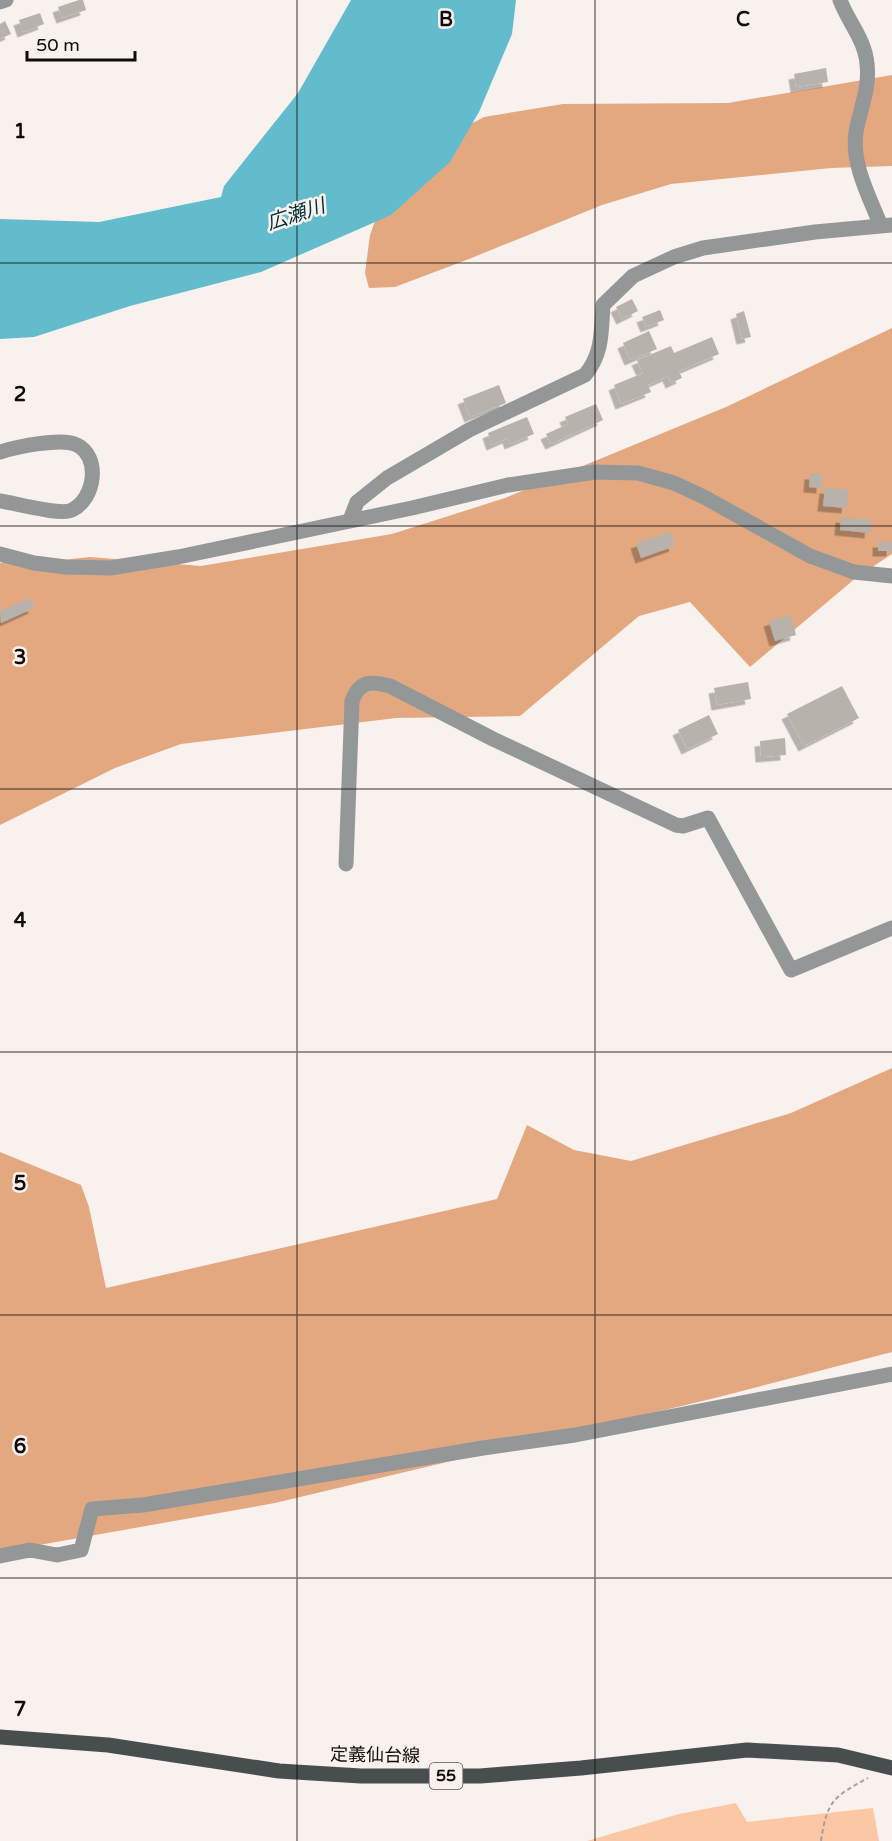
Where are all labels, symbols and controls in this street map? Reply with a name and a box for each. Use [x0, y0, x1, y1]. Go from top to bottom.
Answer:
text: B [439, 8, 453, 32]
text: C [736, 8, 750, 32]
scale bar [27, 24, 135, 62]
text: 50 m [36, 34, 80, 56]
text: 1 [14, 120, 26, 144]
water label: 広瀬川 [264, 194, 330, 236]
text: 2 [14, 383, 26, 407]
text: 3 [14, 646, 26, 670]
text: 4 [14, 909, 27, 933]
text: 5 [14, 1172, 26, 1196]
text: 6 [14, 1435, 26, 1459]
text: 7 [14, 1698, 26, 1722]
street label: 定義仙台線 [330, 1743, 420, 1767]
road number: 55 [430, 1763, 462, 1789]

